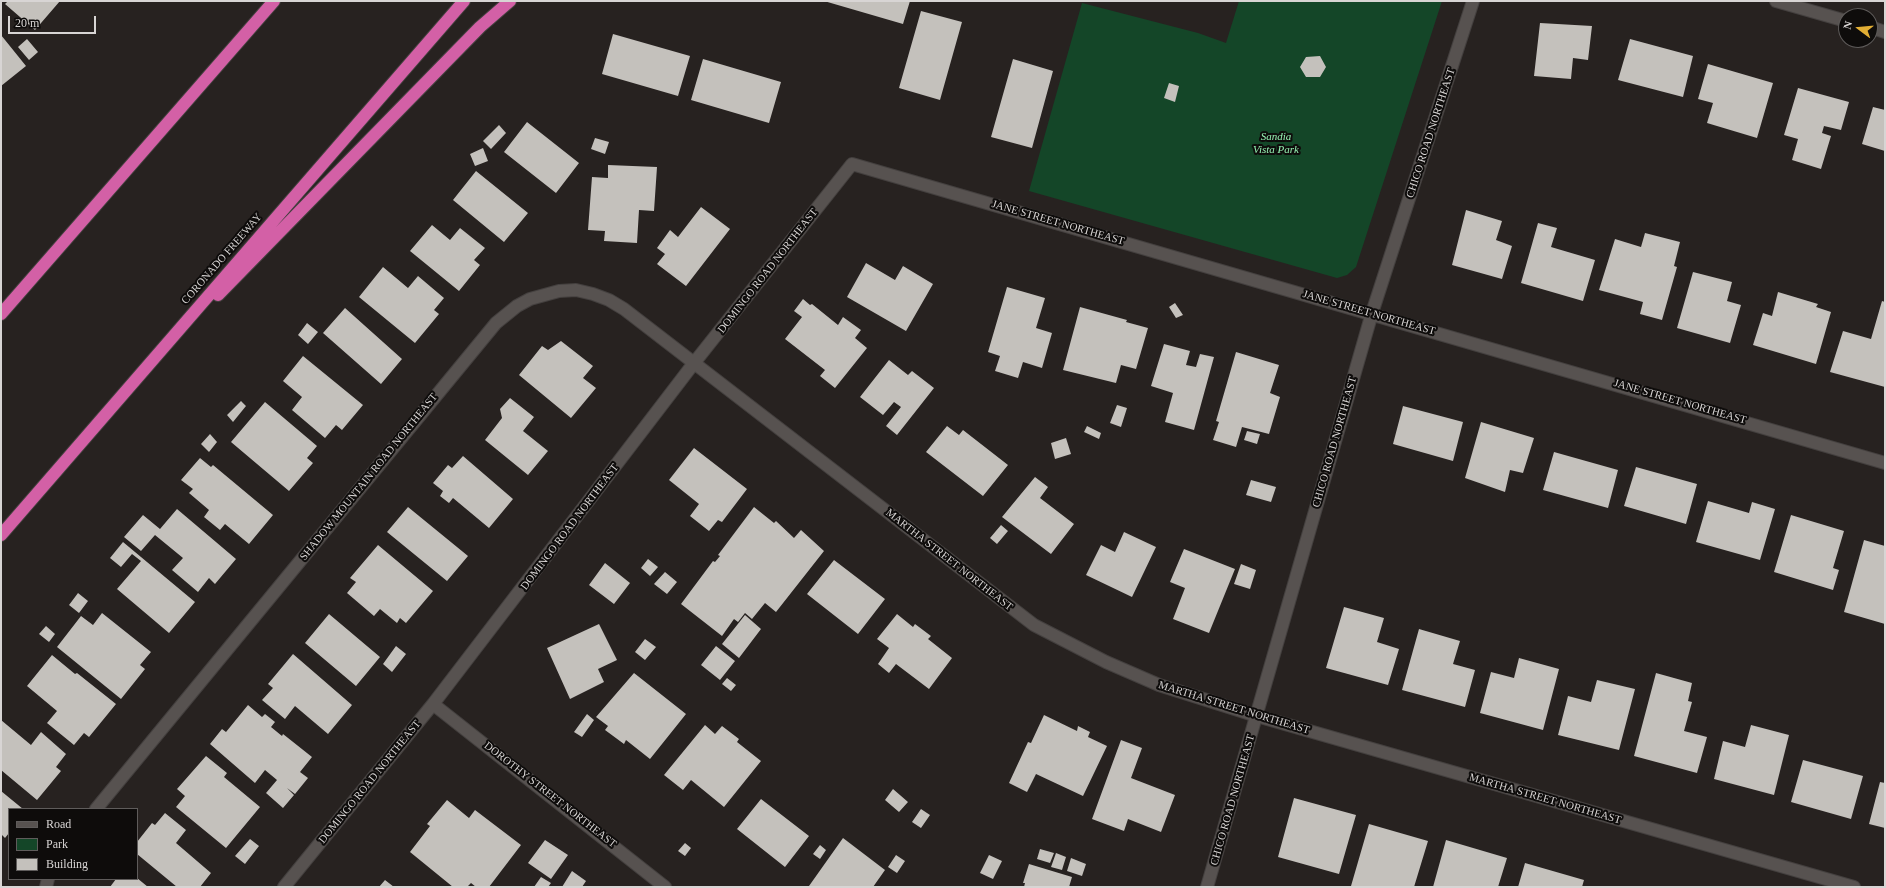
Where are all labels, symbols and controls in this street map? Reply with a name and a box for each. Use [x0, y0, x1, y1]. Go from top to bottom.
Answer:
scale bar [10, 8, 98, 34]
north arrow [1838, 8, 1878, 48]
text: 20 m [15, 16, 39, 30]
text: N [1841, 19, 1854, 30]
street label: CHICO ROAD NORTHEAST [1404, 66, 1458, 200]
park label: Sandia Vista Park [1253, 130, 1299, 156]
street label: JANE STREET NORTHEAST [990, 198, 1126, 248]
street label: DOMINGO ROAD NORTHEAST [715, 206, 821, 336]
street label: CORONADO FREEWAY [179, 211, 265, 307]
street label: JANE STREET NORTHEAST [1301, 288, 1437, 338]
street label: CHICO ROAD NORTHEAST [1310, 375, 1360, 509]
street label: JANE STREET NORTHEAST [1612, 377, 1748, 427]
street label: SHADOW MOUNTAIN ROAD NORTHEAST [297, 391, 441, 563]
street label: DOMINGO ROAD NORTHEAST [518, 461, 622, 593]
street label: MARTHA STREET NORTHEAST [883, 506, 1015, 614]
street label: MARTHA STREET NORTHEAST [1157, 679, 1311, 737]
street label: DOMINGO ROAD NORTHEAST [316, 718, 424, 846]
street label: CHICO ROAD NORTHEAST [1208, 733, 1258, 867]
street label: DOROTHY STREET NORTHEAST [481, 739, 619, 851]
street label: MARTHA STREET NORTHEAST [1467, 771, 1623, 827]
legend [8, 808, 138, 880]
text: Road [46, 817, 71, 831]
text: Park [46, 837, 68, 851]
text: Building [46, 857, 88, 871]

